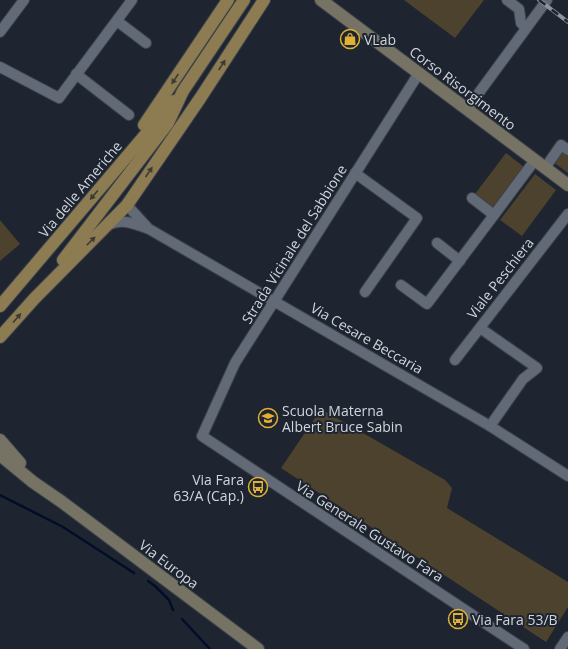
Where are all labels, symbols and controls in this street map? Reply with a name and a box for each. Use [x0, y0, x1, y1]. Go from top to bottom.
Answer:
shop icon: VLab [339, 28, 361, 50]
place label: VLab [364, 30, 396, 49]
street label: Corso Risorgimento [406, 42, 520, 134]
one-way arrow [218, 59, 225, 71]
one-way arrow [171, 74, 179, 84]
street label: Via delle Americhe [34, 137, 126, 241]
street label: Strada Vicinale del Sabbione [237, 161, 351, 327]
one-way arrow [145, 167, 153, 178]
one-way arrow [89, 190, 98, 201]
street label: Viale Peschiera [462, 234, 538, 322]
one-way arrow [86, 236, 96, 246]
street label: Via Cesare Beccaria [307, 298, 427, 378]
one-way arrow [12, 312, 21, 323]
place label: Scuola Materna Albert Bruce Sabin [282, 401, 403, 436]
school or university icon: Scuola Materna Albert Bruce Sabin [257, 407, 279, 429]
place label: Via Fara 63/A (Cap.) [173, 470, 244, 505]
bus stop icon: Via Fara 63/A (Cap.) [247, 476, 269, 498]
street label: Via Generale Gustavo Fara [293, 476, 447, 586]
street label: Via Europa [135, 535, 203, 593]
bus stop icon: Via Fara 53/B [447, 608, 469, 630]
place label: Via Fara 53/B [472, 610, 558, 629]

